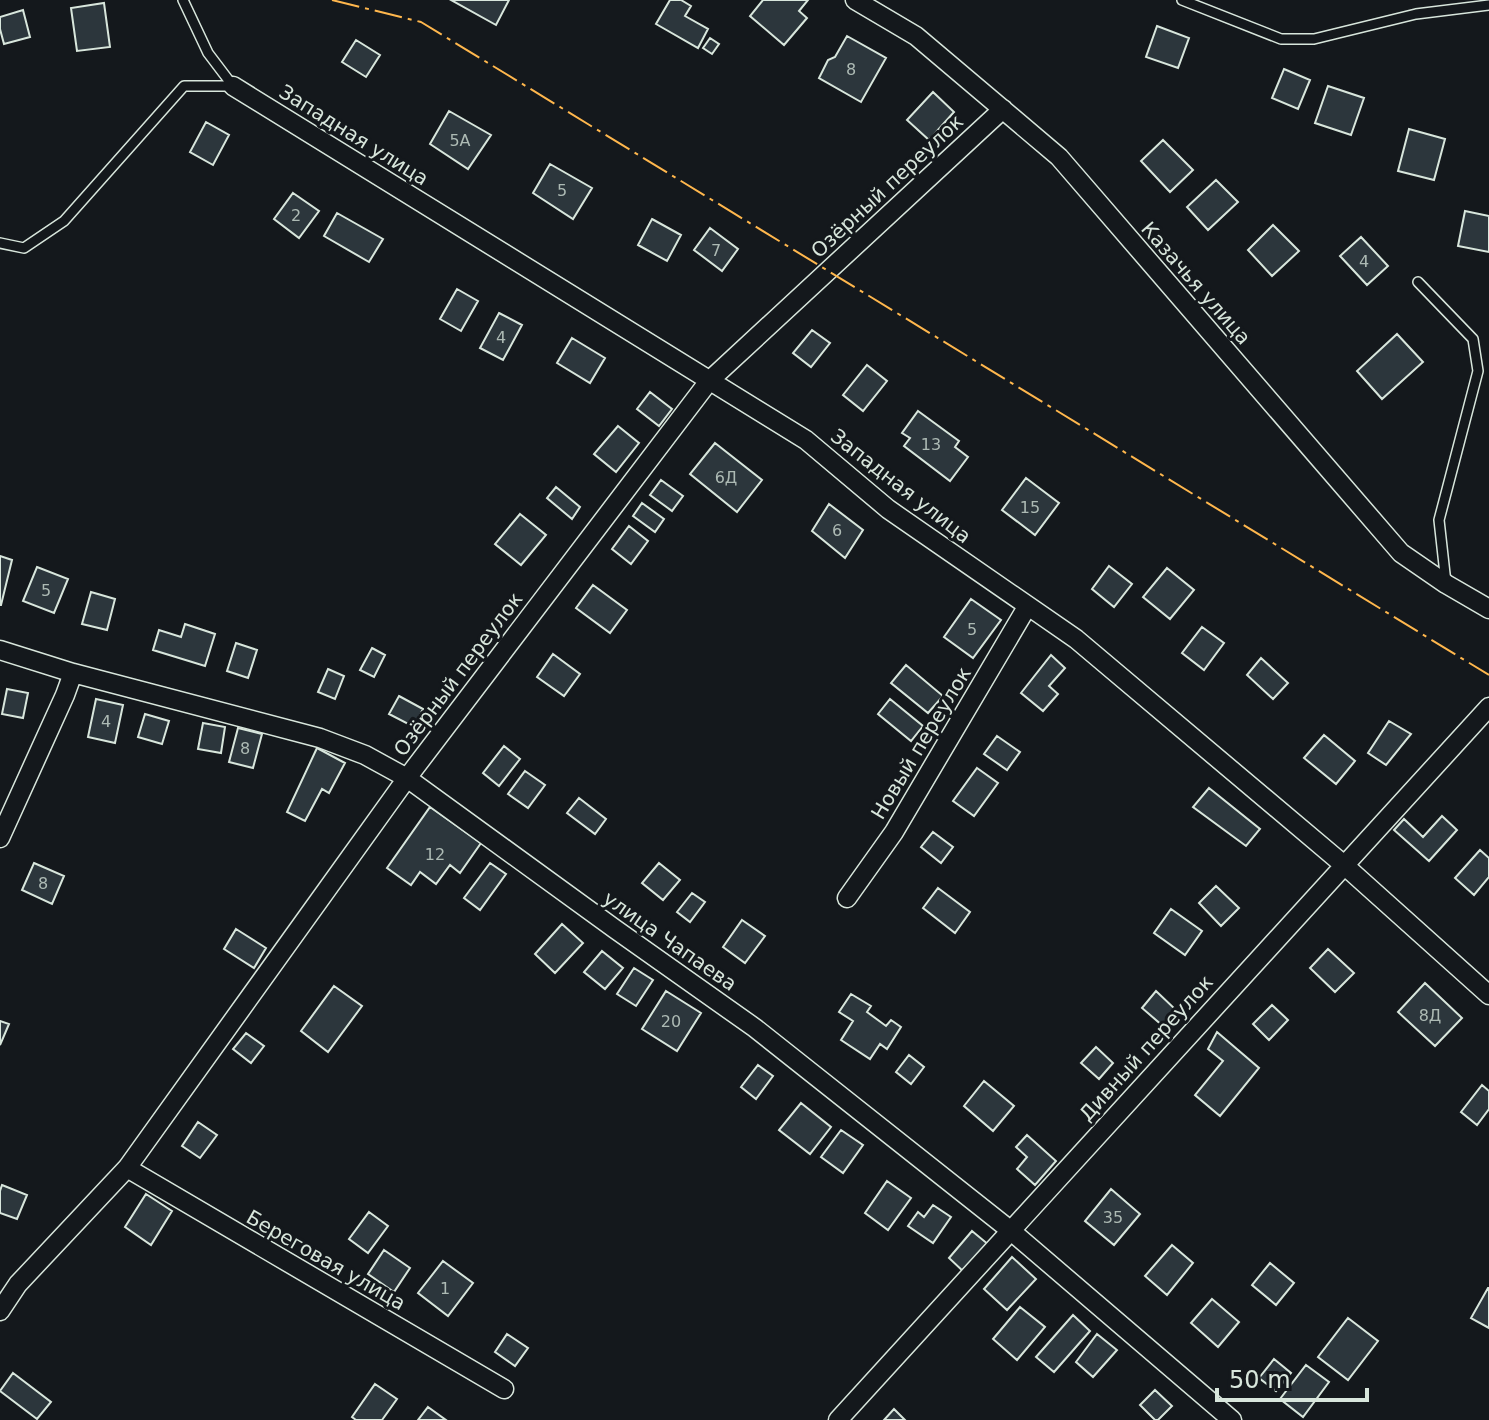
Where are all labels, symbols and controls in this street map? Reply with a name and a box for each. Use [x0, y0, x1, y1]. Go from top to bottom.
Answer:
house number: 8 [846, 60, 856, 79]
street label: Западная улица [275, 79, 433, 191]
street label: Озёрный переулок [806, 109, 968, 263]
house number: 5А [449, 131, 471, 150]
house number: 5 [557, 181, 567, 200]
house number: 2 [291, 206, 301, 225]
street label: Казачья улица [1136, 217, 1256, 349]
house number: 7 [711, 241, 721, 260]
house number: 4 [1359, 252, 1369, 271]
house number: 4 [496, 328, 506, 347]
street label: Западная улица [826, 424, 976, 548]
house number: 13 [921, 435, 941, 454]
house number: 6Д [715, 468, 737, 487]
house number: 15 [1020, 498, 1040, 517]
house number: 6 [832, 521, 842, 540]
house number: 5 [41, 581, 51, 600]
street label: Озёрный переулок [389, 587, 527, 761]
house number: 5 [967, 620, 977, 639]
street label: Новый переулок [866, 662, 976, 824]
house number: 4 [101, 712, 111, 731]
house number: 8 [240, 739, 250, 758]
house number: 12 [425, 845, 445, 864]
house number: 8 [38, 874, 48, 893]
street label: улица Чапаева [599, 886, 741, 996]
street label: Дивный переулок [1074, 970, 1218, 1126]
house number: 8Д [1419, 1006, 1441, 1025]
house number: 20 [661, 1012, 681, 1031]
street label: Береговая улица [242, 1205, 410, 1315]
house number: 35 [1103, 1208, 1123, 1227]
house number: 1 [440, 1279, 450, 1298]
scale bar [1217, 1352, 1367, 1402]
text: 50 m [1229, 1366, 1291, 1394]

